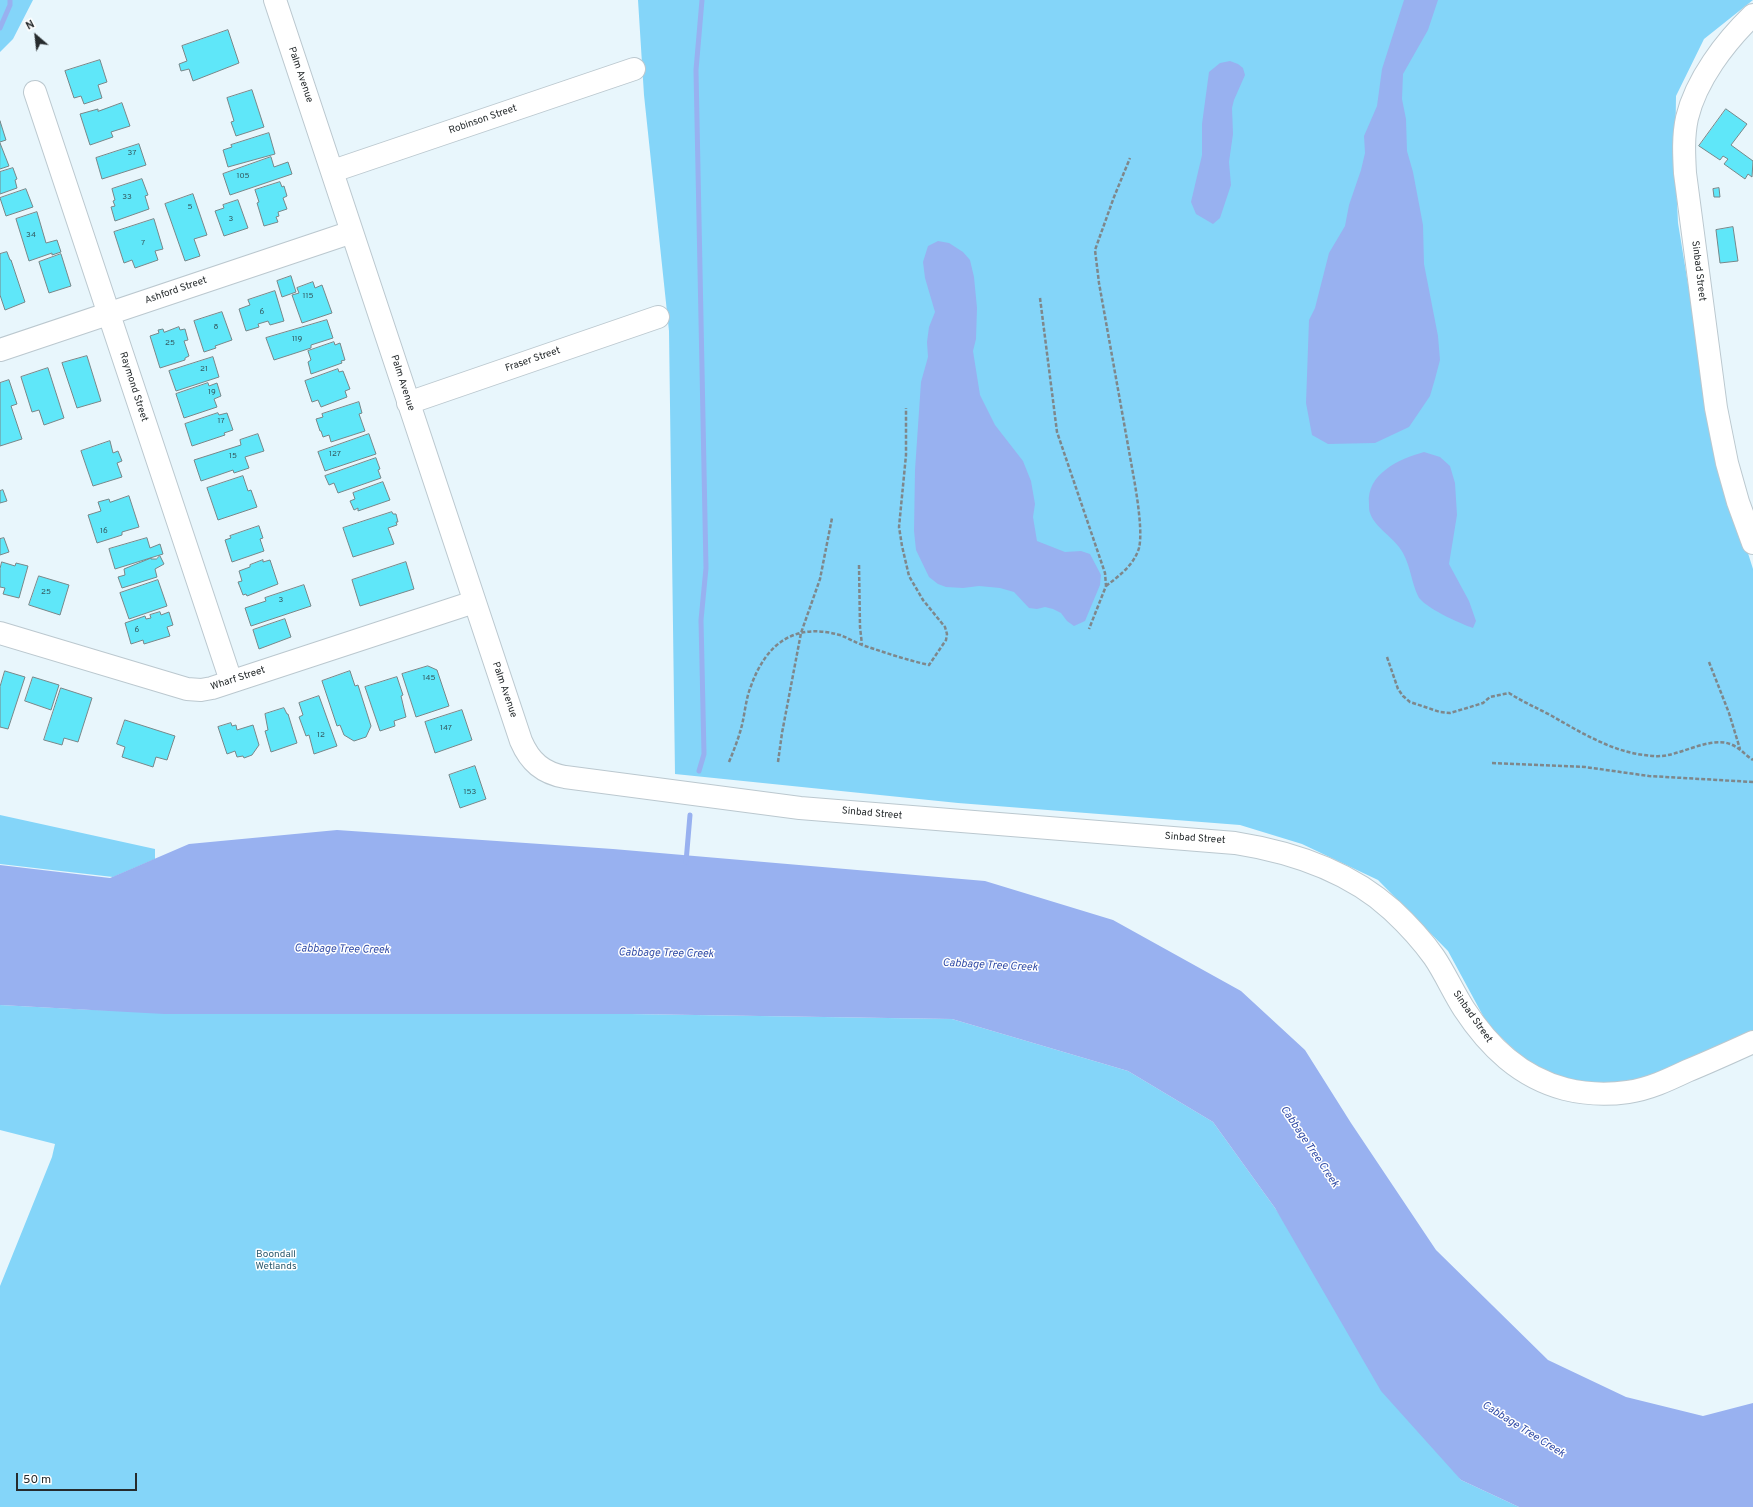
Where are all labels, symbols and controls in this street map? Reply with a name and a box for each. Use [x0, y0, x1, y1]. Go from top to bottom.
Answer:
north arrow [16, 16, 56, 56]
text: N [24, 17, 37, 33]
street label: Palm Avenue [285, 46, 315, 104]
street label: Robinson Street [447, 103, 519, 137]
house number: 37 [128, 148, 136, 158]
house number: 105 [236, 171, 250, 181]
house number: 33 [122, 192, 132, 202]
house number: 5 [188, 202, 192, 212]
house number: 3 [229, 214, 233, 224]
house number: 34 [26, 230, 36, 240]
house number: 7 [141, 238, 145, 248]
street label: Sinbad Street [1688, 240, 1708, 302]
street label: Ashford Street [143, 275, 209, 307]
house number: 115 [303, 291, 313, 301]
house number: 6 [260, 307, 264, 317]
house number: 8 [214, 322, 218, 332]
house number: 119 [292, 334, 302, 344]
house number: 25 [165, 338, 175, 348]
street label: Fraser Street [504, 345, 562, 375]
street label: Raymond Street [116, 351, 150, 423]
street label: Palm Avenue [387, 353, 417, 413]
house number: 21 [200, 364, 208, 374]
house number: 19 [208, 387, 216, 397]
house number: 17 [217, 416, 225, 426]
house number: 127 [329, 449, 341, 459]
house number: 15 [229, 451, 237, 461]
house number: 16 [100, 526, 108, 536]
house number: 25 [41, 587, 51, 597]
house number: 3 [279, 595, 283, 605]
house number: 6 [135, 625, 139, 635]
street label: Palm Avenue [489, 661, 519, 719]
street label: Wharf Street [209, 665, 267, 693]
house number: 145 [423, 673, 435, 683]
house number: 147 [440, 723, 452, 733]
house number: 12 [317, 730, 325, 740]
house number: 153 [464, 787, 476, 797]
street label: Sinbad Street [841, 805, 903, 823]
street label: Sinbad Street [1164, 831, 1226, 847]
water label: Cabbage Tree Creek [294, 943, 390, 957]
water label: Cabbage Tree Creek [618, 947, 714, 961]
water label: Cabbage Tree Creek [942, 957, 1038, 975]
street label: Sinbad Street [1450, 989, 1494, 1045]
water label: Cabbage Tree Creek [1277, 1104, 1341, 1190]
park label: Boondall Wetlands [255, 1249, 297, 1272]
water label: Cabbage Tree Creek [1479, 1399, 1567, 1461]
scale bar [18, 1465, 139, 1491]
text: 50 m [23, 1472, 51, 1488]

